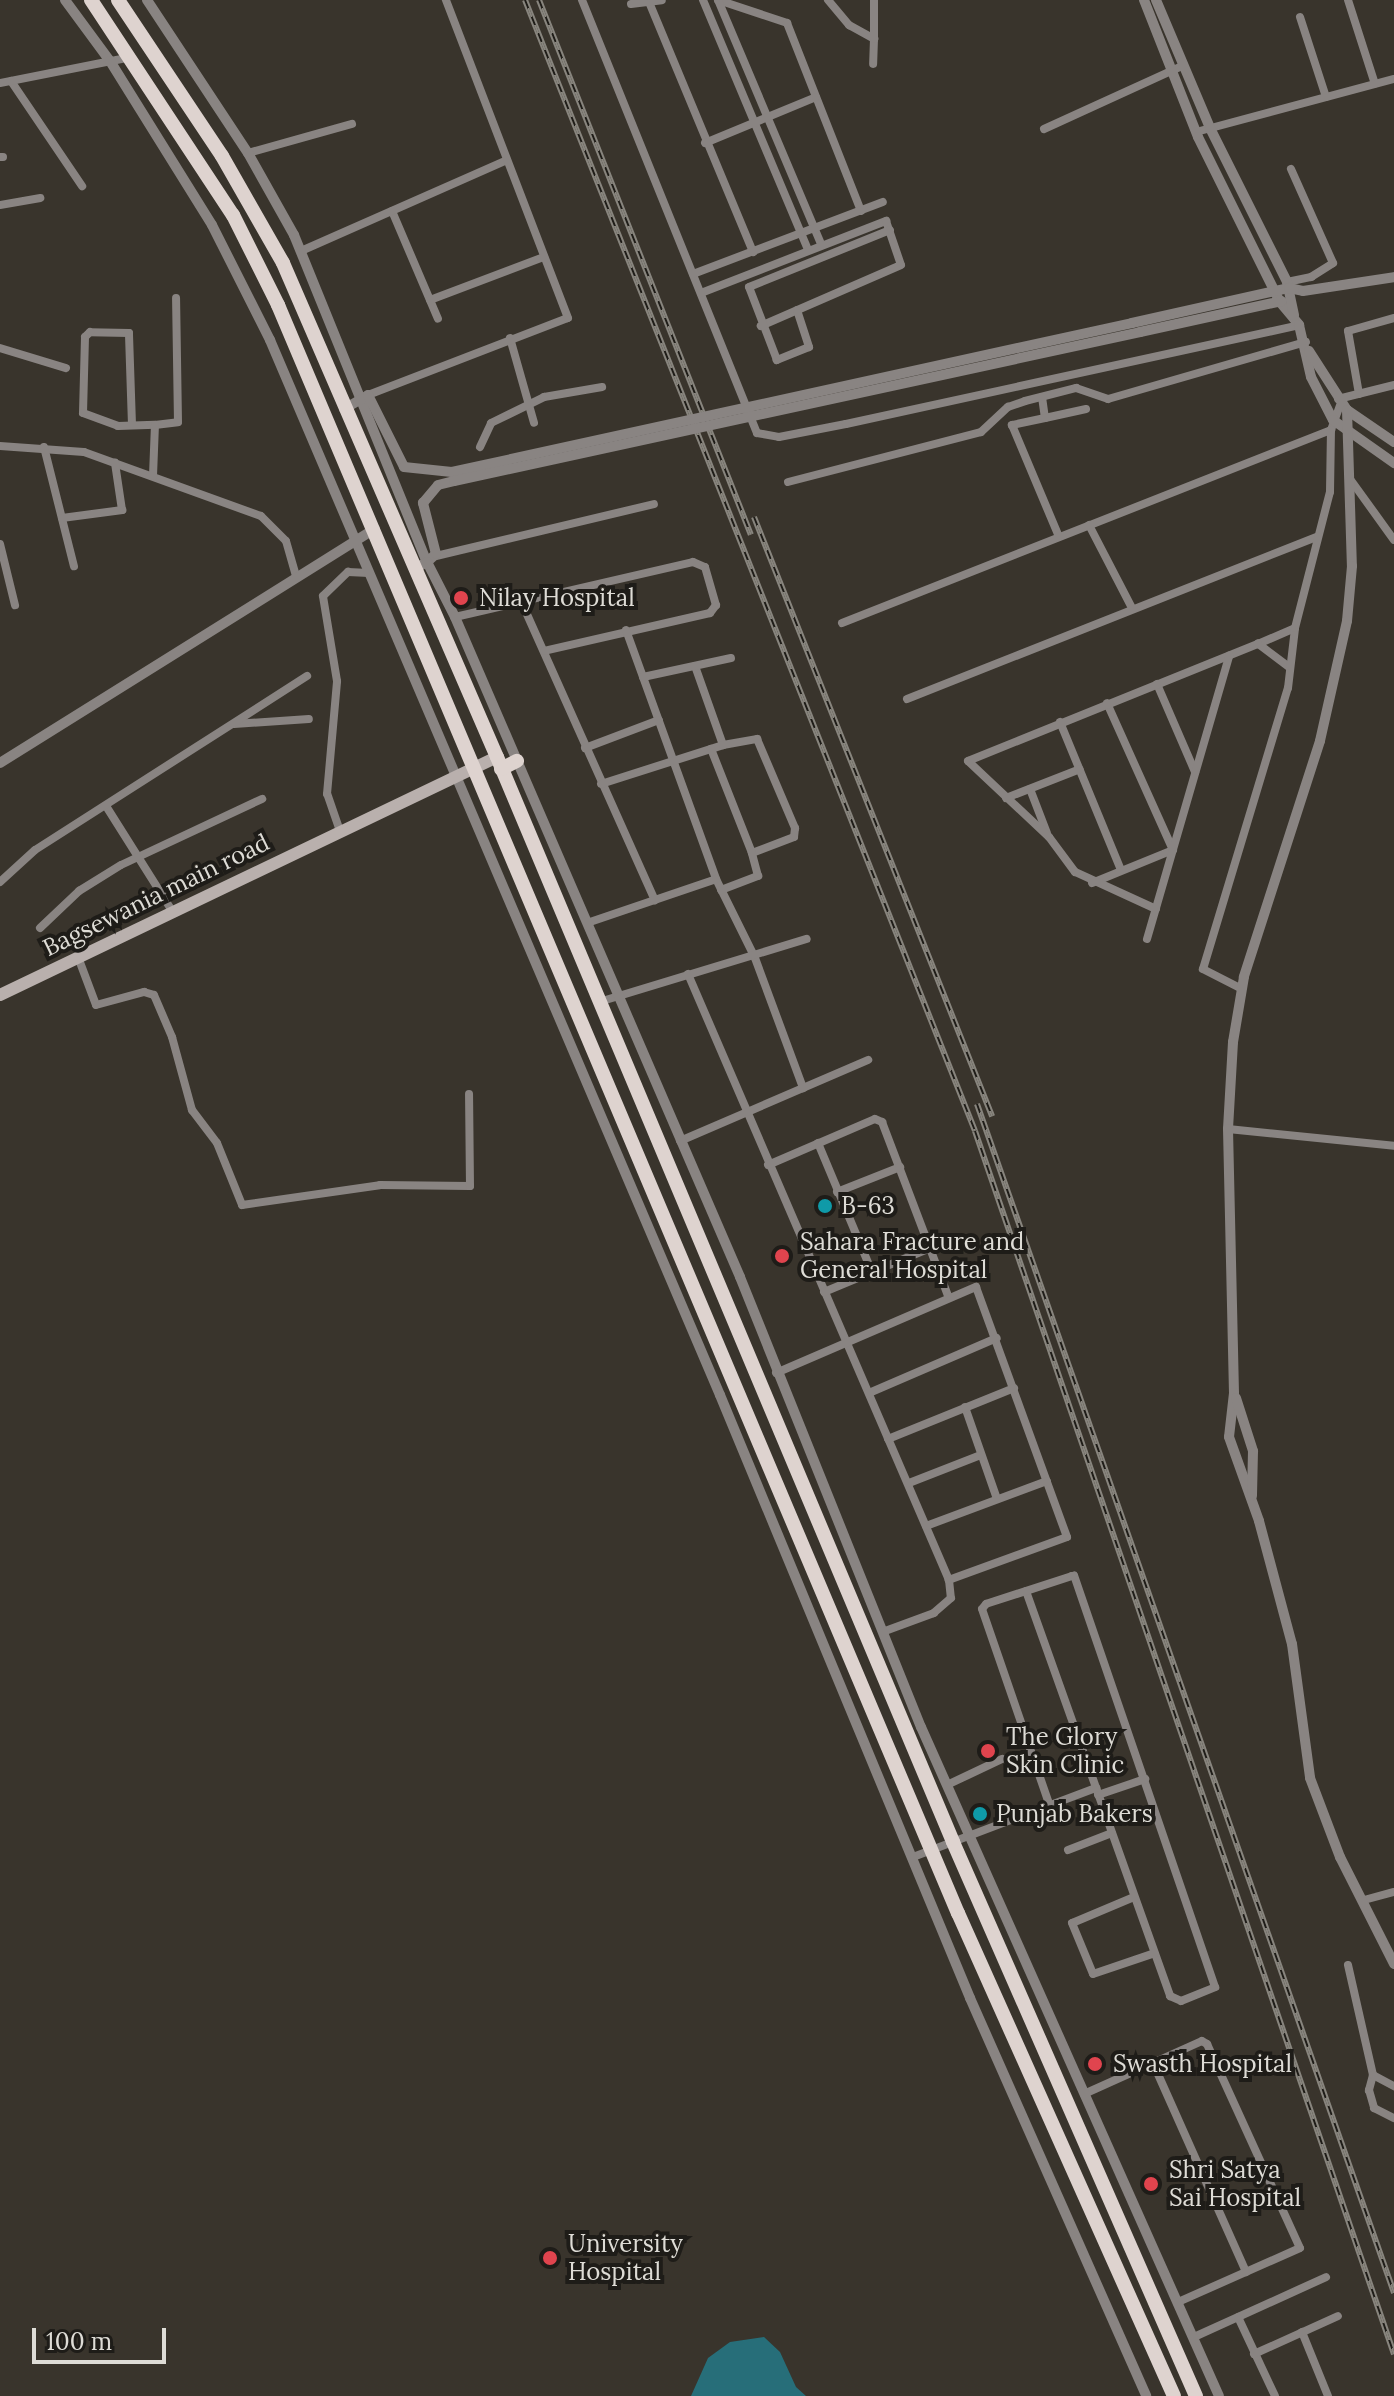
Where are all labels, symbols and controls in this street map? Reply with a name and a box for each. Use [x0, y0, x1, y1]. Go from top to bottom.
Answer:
place label: Nilay Hospital [479, 584, 635, 612]
marker: Nilay Hospital [450, 587, 472, 609]
street label: Bagsewania main road [38, 828, 274, 962]
place label: B-63 [841, 1192, 895, 1220]
marker: B-63 [816, 1197, 834, 1215]
place label: Sahara Fracture and General Hospital [800, 1228, 1024, 1284]
marker: Sahara Fracture and General Hospital [771, 1245, 793, 1267]
place label: The Glory Skin Clinic [1006, 1723, 1124, 1779]
marker: The Glory Skin Clinic [977, 1740, 999, 1762]
place label: Punjab Bakers [996, 1800, 1153, 1828]
marker: Punjab Bakers [971, 1805, 989, 1823]
place label: Swasth Hospital [1113, 2050, 1292, 2078]
marker: Swasth Hospital [1084, 2053, 1106, 2075]
place label: Shri Satya Sai Hospital [1169, 2156, 1301, 2212]
marker: Shri Satya Sai Hospital [1140, 2173, 1162, 2195]
place label: University Hospital [568, 2230, 683, 2286]
marker: University Hospital [539, 2247, 561, 2269]
scale bar [36, 2312, 170, 2362]
text: 100 m [46, 2326, 112, 2357]

